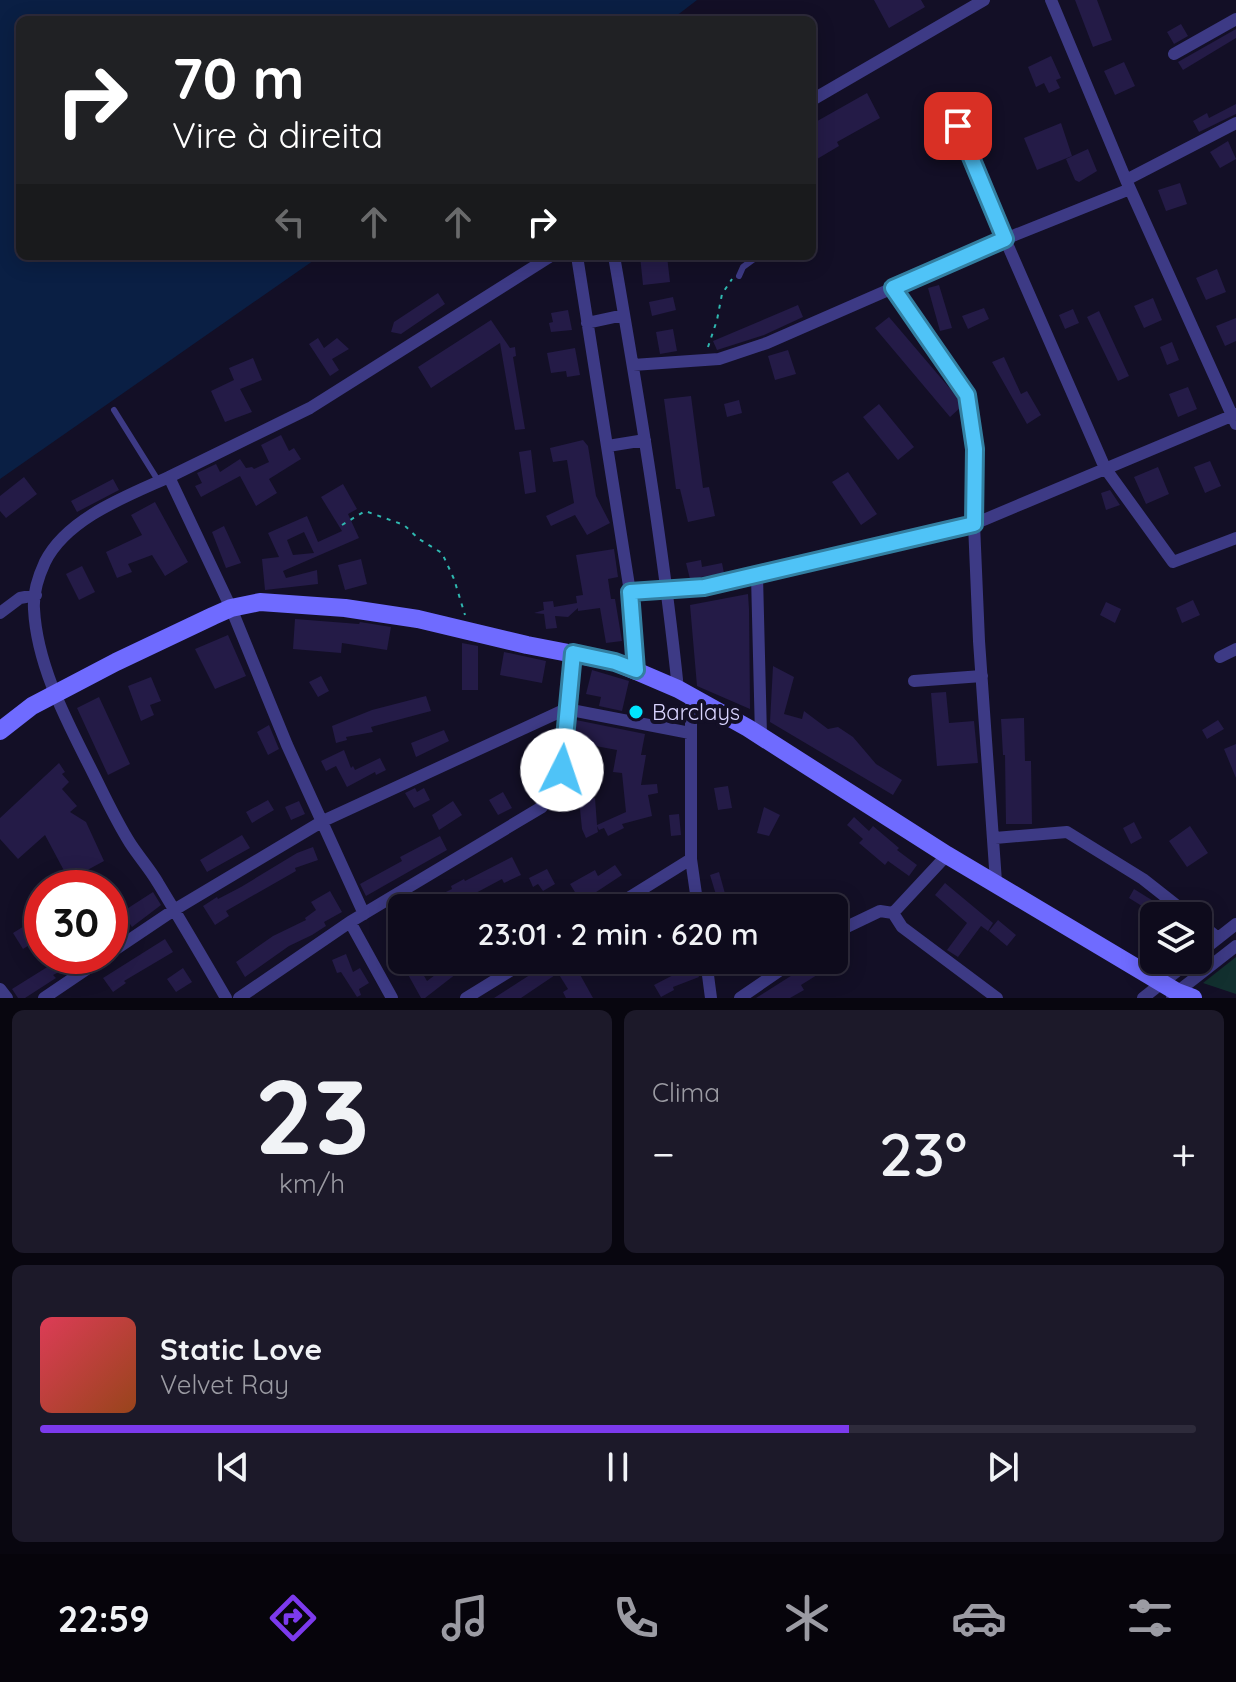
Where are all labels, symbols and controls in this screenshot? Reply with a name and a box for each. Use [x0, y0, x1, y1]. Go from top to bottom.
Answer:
text: 70 m [172, 43, 304, 113]
icon: right [40, 48, 144, 152]
pin [924, 92, 992, 160]
icon: arrive [936, 104, 980, 148]
text: Vire à direita [172, 112, 383, 157]
icon: left [268, 200, 312, 244]
icon: ahead [352, 200, 396, 244]
icon: ahead [436, 200, 480, 244]
icon: right [520, 200, 564, 244]
place label: Barclays [652, 698, 740, 726]
marker: Barclays [627, 703, 645, 721]
position arrow [520, 728, 604, 812]
speed limit sign: 30 [24, 870, 128, 974]
map controls [1140, 902, 1212, 974]
button: layers [1140, 902, 1212, 974]
text: 23:01 · 2 min · 620 m [477, 915, 759, 953]
text: 23 [254, 1050, 370, 1180]
text: Clima [652, 1076, 720, 1109]
text: 23° [879, 1116, 967, 1191]
text: − [652, 1126, 675, 1181]
text: + [1171, 1126, 1196, 1181]
text: km/h [279, 1167, 345, 1200]
text: Static Love [160, 1330, 322, 1368]
text: Velvet Ray [160, 1368, 289, 1401]
icon: previous [211, 1445, 255, 1489]
icon: pause [596, 1445, 640, 1489]
icon: next [981, 1445, 1025, 1489]
icon: directions [265, 1590, 321, 1646]
icon: music [437, 1590, 493, 1646]
icon: phone [608, 1590, 664, 1646]
icon: climate [779, 1590, 835, 1646]
icon: car [951, 1590, 1007, 1646]
icon: filters [1122, 1590, 1178, 1646]
text: 22:59 [58, 1596, 150, 1641]

